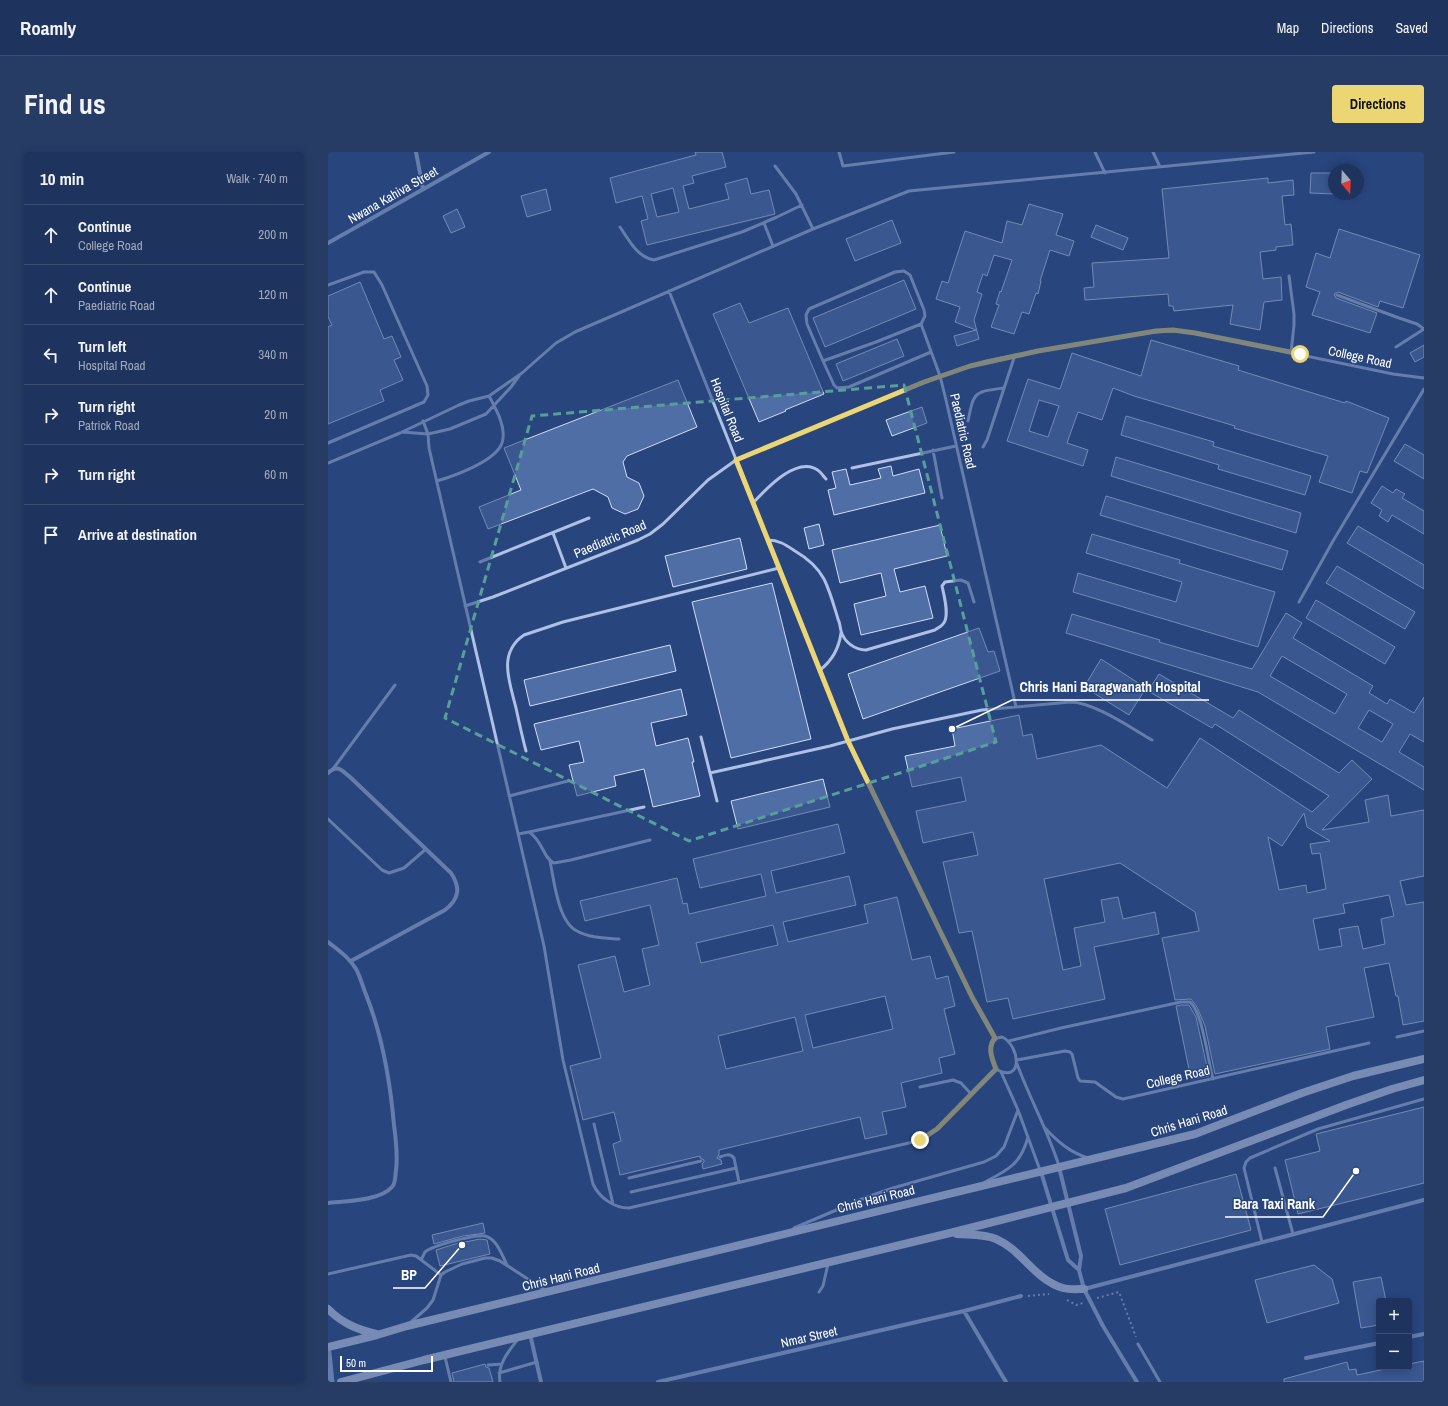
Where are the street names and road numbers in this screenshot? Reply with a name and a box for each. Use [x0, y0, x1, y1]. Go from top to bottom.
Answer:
street label: Nwana Kahiva Street [345, 162, 441, 228]
street label: College Road [1327, 342, 1393, 372]
street label: Hospital Road [706, 375, 748, 445]
street label: Paediatric Road [946, 392, 980, 471]
street label: Paediatric Road [571, 516, 649, 562]
street label: College Road [1145, 1061, 1211, 1093]
street label: Chris Hani Road [1149, 1101, 1230, 1141]
street label: Chris Hani Road [835, 1181, 917, 1217]
street label: Chris Hani Road [520, 1259, 602, 1295]
street label: Nmar Street [779, 1322, 839, 1352]

